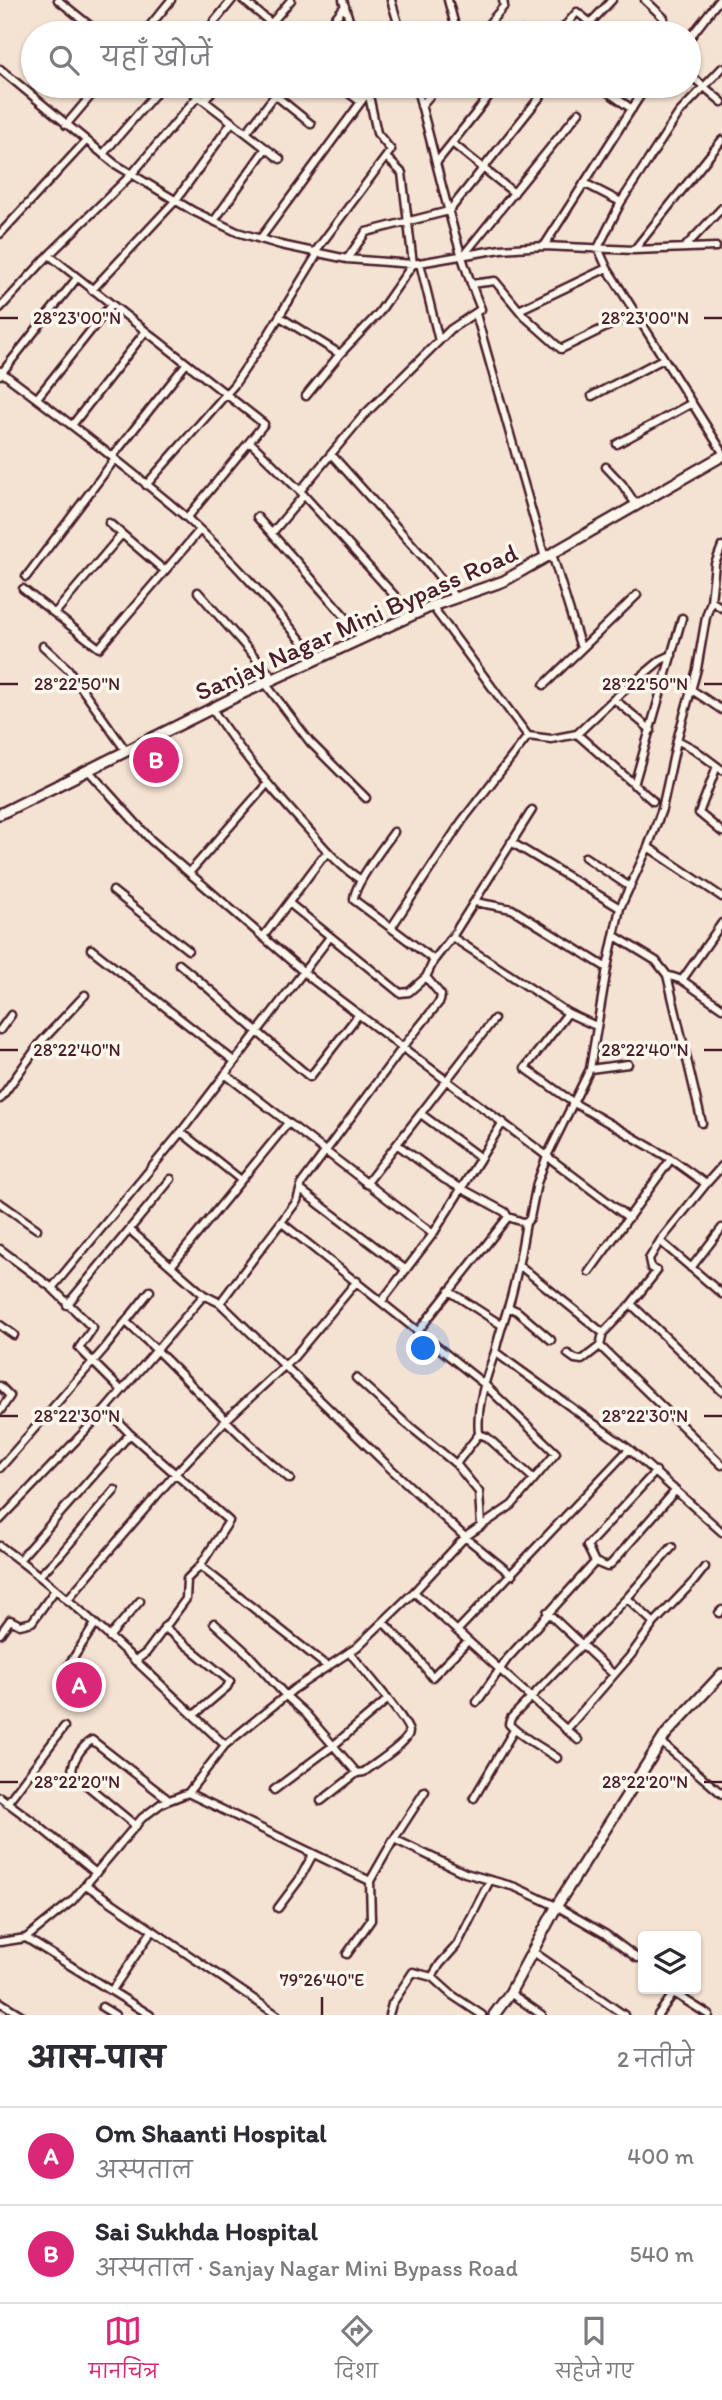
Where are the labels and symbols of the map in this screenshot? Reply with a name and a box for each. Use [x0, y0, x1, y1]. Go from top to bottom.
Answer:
text: 28°23'00"N [33, 307, 121, 329]
text: 28°23'00"N [601, 307, 689, 329]
street label: Sanjay Nagar Mini Bypass Road [190, 536, 522, 708]
text: 28°22'50"N [34, 673, 120, 695]
text: 28°22'50"N [602, 673, 688, 695]
pin: B [133, 734, 179, 786]
text: 28°22'40"N [33, 1039, 121, 1061]
text: 28°22'40"N [601, 1039, 689, 1061]
your location [406, 1331, 440, 1365]
text: 28°22'30"N [34, 1405, 120, 1427]
text: 28°22'30"N [602, 1405, 688, 1427]
pin: A [56, 1659, 102, 1711]
text: 28°22'20"N [34, 1771, 120, 1793]
text: 28°22'20"N [602, 1771, 688, 1793]
text: 79°26'40"E [280, 1969, 364, 1991]

